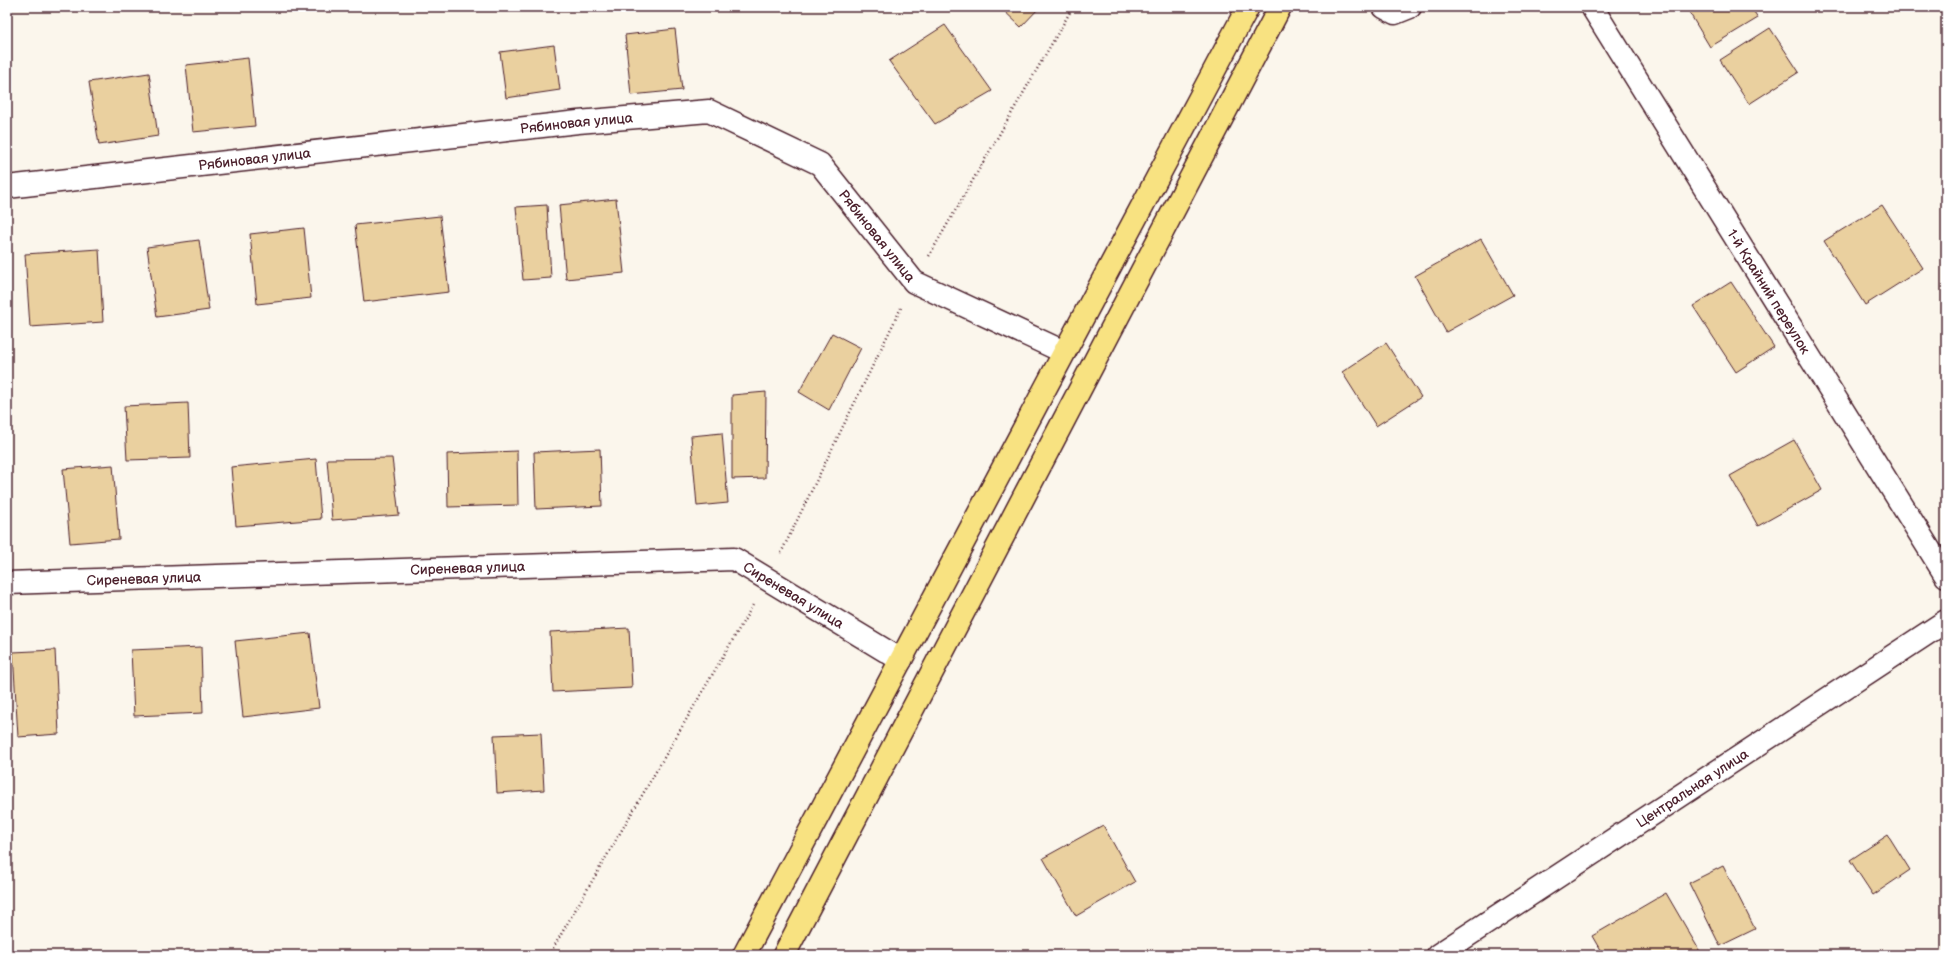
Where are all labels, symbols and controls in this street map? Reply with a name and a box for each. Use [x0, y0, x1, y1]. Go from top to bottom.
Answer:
street label: Рябиновая улица [519, 109, 634, 138]
street label: Рябиновая улица [197, 144, 312, 174]
street label: Рябиновая улица [835, 187, 919, 286]
street label: 1-й Крайний переулок [1723, 226, 1814, 358]
street label: Сиреневая улица [410, 558, 526, 579]
street label: Сиреневая улица [740, 558, 847, 633]
street label: Сиреневая улица [86, 569, 202, 589]
street label: Центральная улица [1633, 745, 1752, 831]

